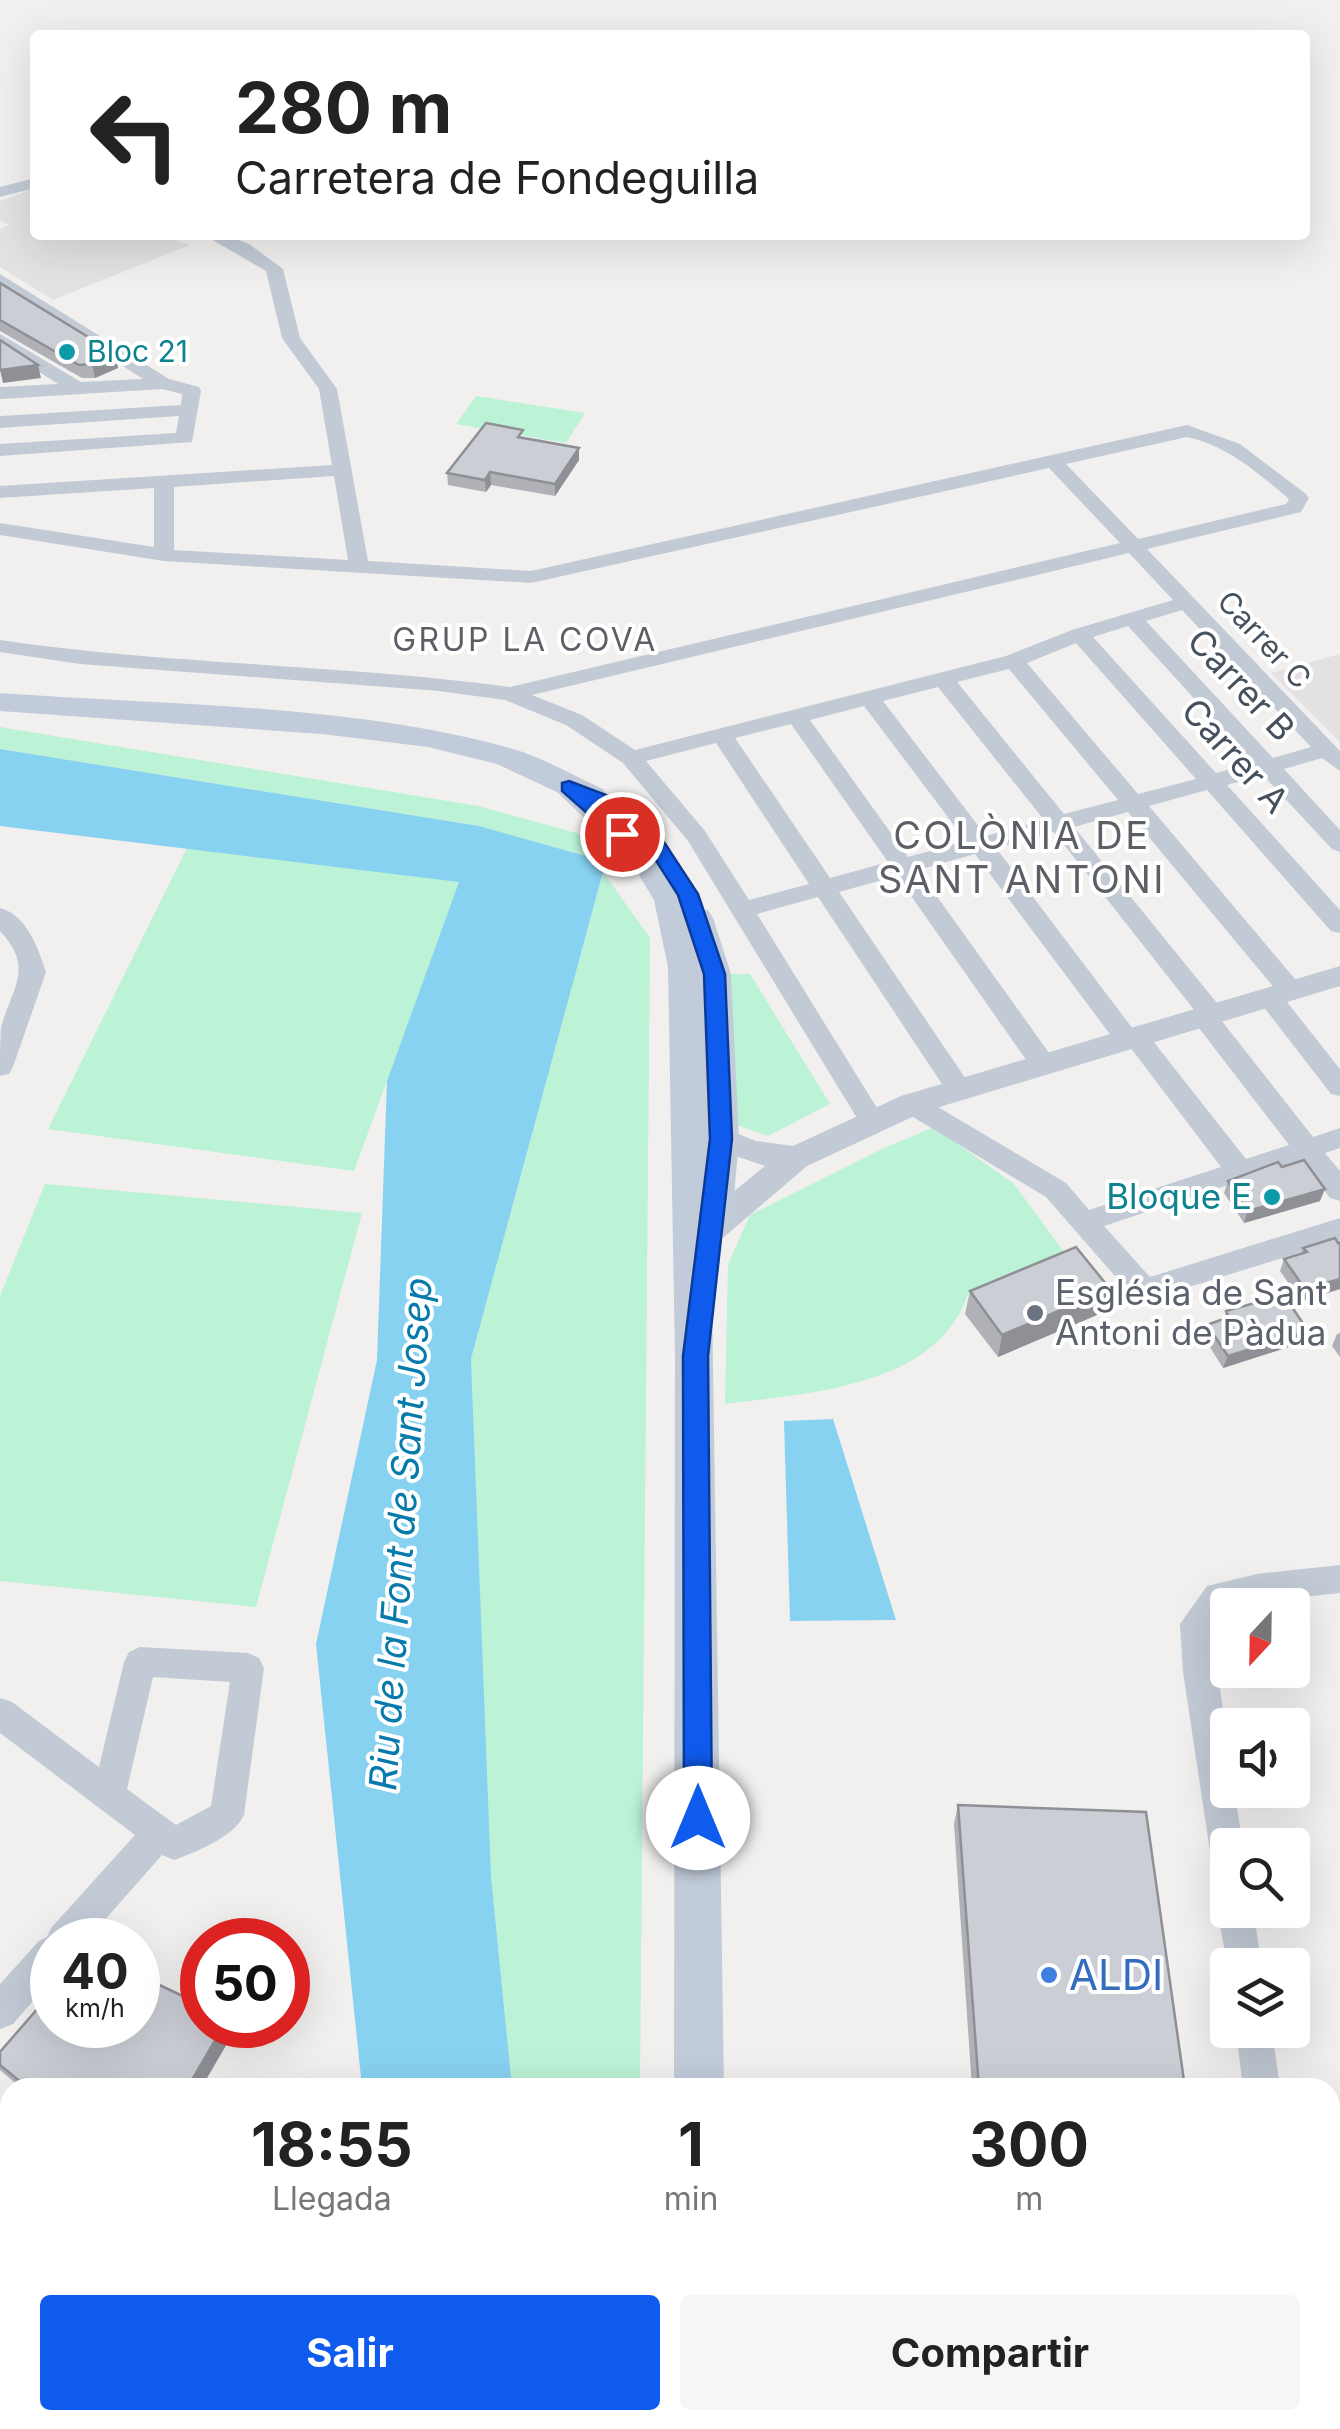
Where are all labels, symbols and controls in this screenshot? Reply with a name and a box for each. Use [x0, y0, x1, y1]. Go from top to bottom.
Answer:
text: 280 m [235, 65, 452, 150]
icon: left [70, 70, 200, 200]
text: Carretera de Fondeguilla [235, 150, 759, 205]
place label: Bloc 21 [87, 333, 188, 369]
marker: Bloc 21 [56, 341, 78, 363]
street label: Carrer C [1210, 583, 1319, 696]
district label: GRUP LA COVA [392, 620, 658, 659]
street label: Carrer B [1179, 620, 1304, 749]
street label: Carrer A [1174, 690, 1298, 821]
pin [580, 792, 665, 877]
icon: arrive [595, 807, 650, 862]
district label: COLÒNIA DE SANT ANTONI [878, 812, 1166, 902]
place label: Bloque E [1106, 1175, 1252, 1217]
marker: Bloque E [1261, 1186, 1283, 1208]
place label: Església de Sant Antoni de Pàdua [1055, 1271, 1327, 1353]
water label: Riu de la Font de Sant Josep [359, 1276, 441, 1792]
marker: Església de Sant Antoni de Pàdua [1024, 1302, 1046, 1324]
north arrow [1210, 1588, 1310, 1688]
map controls [1210, 1588, 1310, 2048]
button: sound [1210, 1708, 1310, 1808]
position arrow [646, 1766, 750, 1870]
button: search [1210, 1828, 1310, 1928]
speed limit sign: 50 [180, 1918, 310, 2048]
text: 40 [61, 1941, 129, 2001]
button: layers [1210, 1948, 1310, 2048]
place label: ALDI [1069, 1949, 1163, 2000]
marker: ALDI [1038, 1964, 1060, 1986]
text: km/h [65, 1993, 125, 2023]
text: 18:55 [251, 2108, 413, 2180]
text: 1 [678, 2108, 704, 2180]
text: 300 [969, 2108, 1089, 2180]
text: Llegada [272, 2179, 392, 2218]
text: min [664, 2179, 718, 2218]
text: m [1015, 2179, 1043, 2218]
button: Salir [40, 2295, 660, 2410]
button: Compartir [680, 2295, 1300, 2410]

